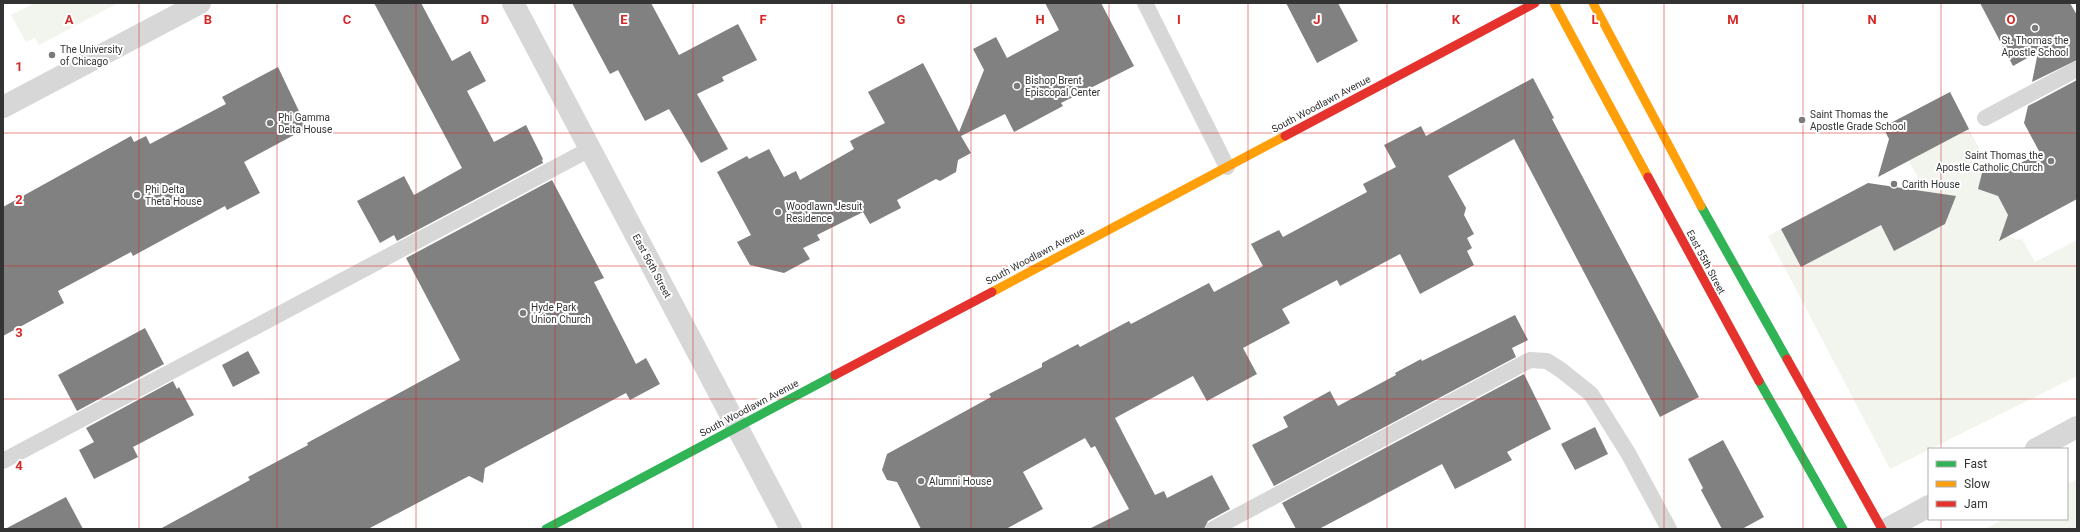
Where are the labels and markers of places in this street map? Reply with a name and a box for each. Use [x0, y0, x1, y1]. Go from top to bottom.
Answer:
marker: St. Thomas the Apostle School [2030, 23, 2040, 33]
place label: St. Thomas the Apostle School [2001, 35, 2069, 58]
place label: The University of Chicago [60, 44, 123, 67]
marker: The University of Chicago [47, 50, 57, 60]
place label: Bishop Brent Episcopal Center [1025, 75, 1101, 98]
marker: Bishop Brent Episcopal Center [1012, 81, 1022, 91]
place label: Saint Thomas the Apostle Grade School [1810, 109, 1906, 132]
place label: Phi Gamma Delta House [278, 112, 332, 135]
marker: Saint Thomas the Apostle Grade School [1797, 115, 1807, 125]
marker: Phi Gamma Delta House [265, 118, 275, 128]
place label: Saint Thomas the Apostle Catholic Church [1936, 150, 2043, 173]
marker: Saint Thomas the Apostle Catholic Church [2046, 156, 2056, 166]
marker: Carith House [1889, 179, 1899, 189]
place label: Carith House [1902, 179, 1960, 190]
place label: Phi Delta Theta House [145, 184, 202, 207]
marker: Phi Delta Theta House [132, 190, 142, 200]
place label: Woodlawn Jesuit Residence [786, 201, 862, 224]
marker: Woodlawn Jesuit Residence [773, 207, 783, 217]
place label: Hyde Park Union Church [531, 302, 591, 325]
marker: Hyde Park Union Church [518, 308, 528, 318]
marker: Alumni House [916, 476, 926, 486]
place label: Alumni House [929, 476, 992, 487]

